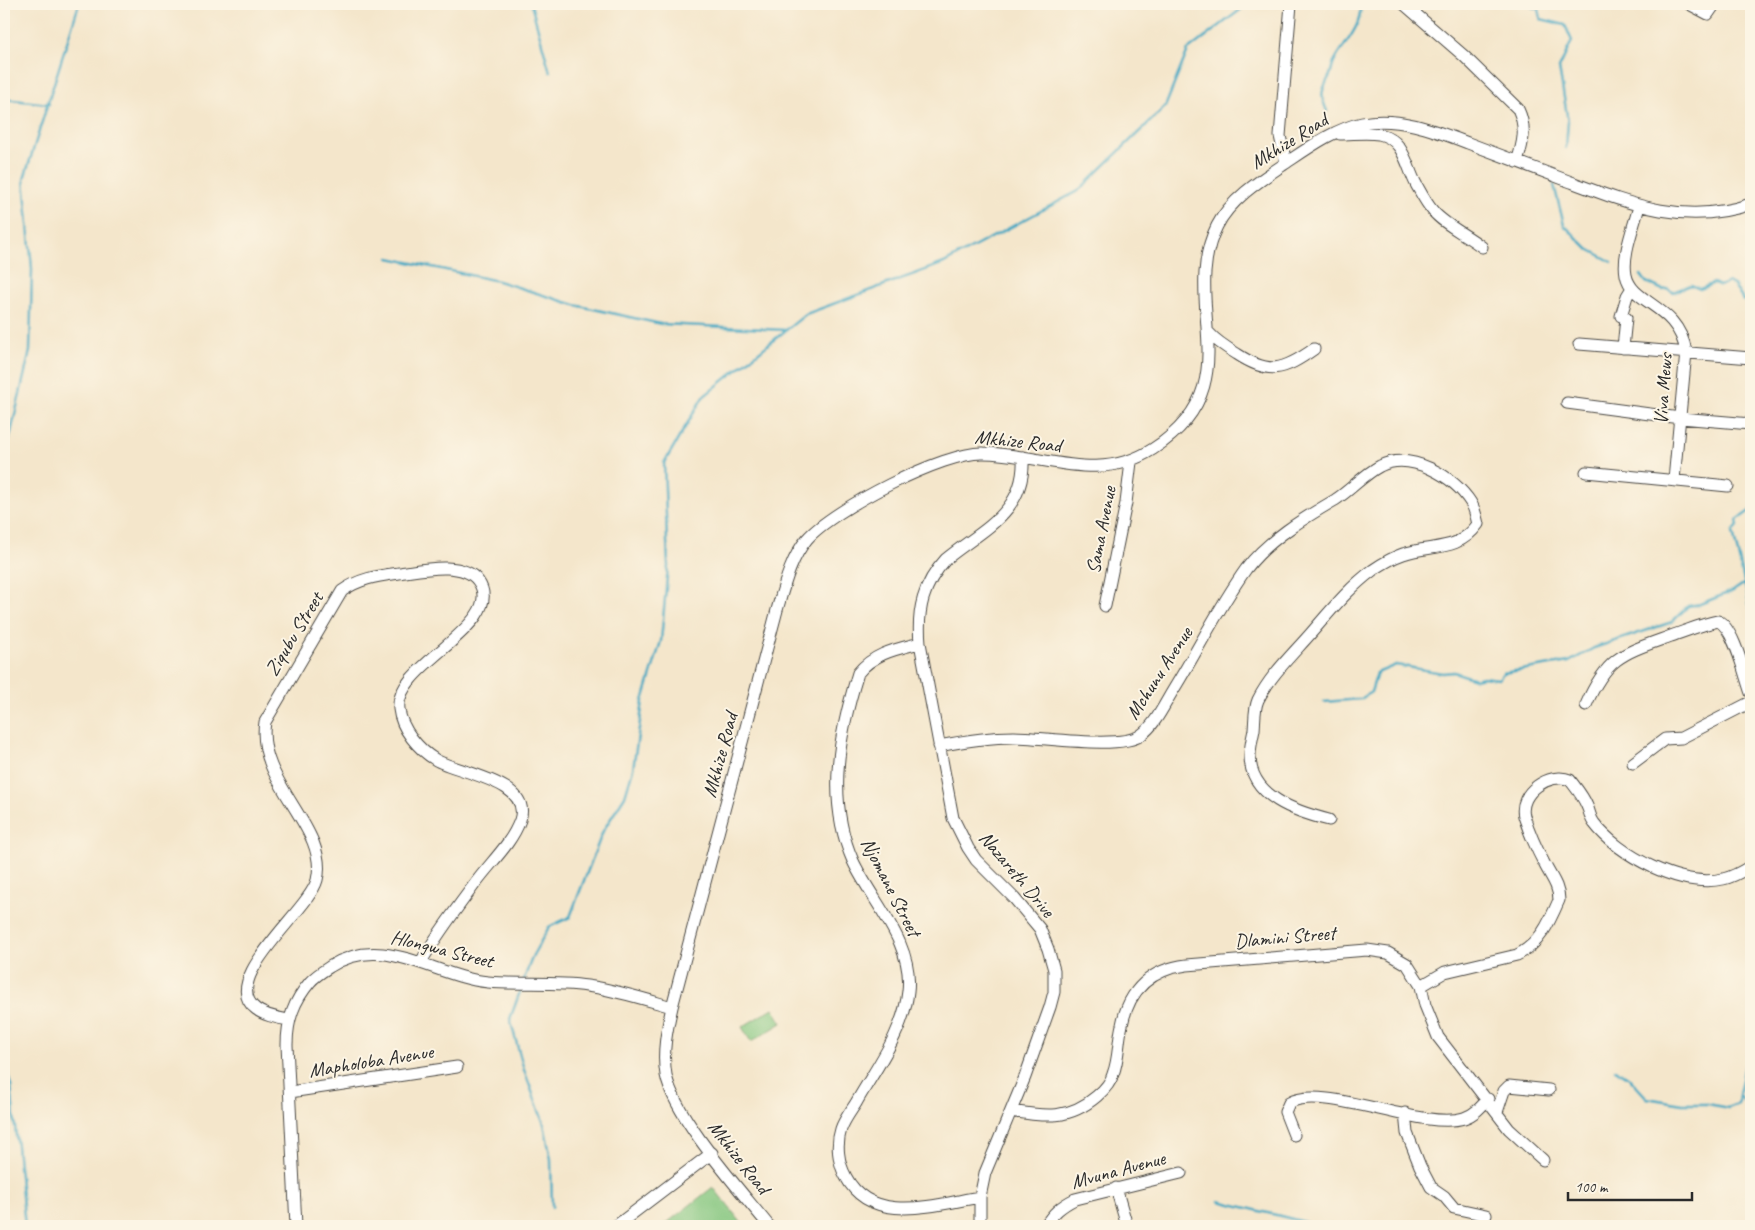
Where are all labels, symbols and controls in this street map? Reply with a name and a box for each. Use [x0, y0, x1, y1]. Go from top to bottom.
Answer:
street label: Mkhize Road [1246, 106, 1335, 175]
street label: Viva Mews [1648, 350, 1678, 425]
street label: Mkhize Road [974, 424, 1065, 458]
street label: Sama Avenue [1080, 483, 1122, 576]
street label: Ziqubu Street [259, 586, 330, 680]
street label: Mchunu Avenue [1120, 621, 1199, 724]
street label: Mkhize Road [697, 707, 744, 800]
street label: Nazareth Drive [974, 826, 1061, 923]
street label: Njomane Street [855, 833, 928, 944]
street label: Dlamini Street [1234, 920, 1340, 954]
street label: Hlongwa Street [388, 924, 498, 974]
street label: Mapholoba Avenue [307, 1039, 436, 1083]
street label: Mkhize Road [703, 1115, 777, 1201]
street label: Mvuna Avenue [1068, 1145, 1169, 1195]
scale bar [1568, 1170, 1691, 1202]
text: 100 m [1575, 1178, 1609, 1197]

